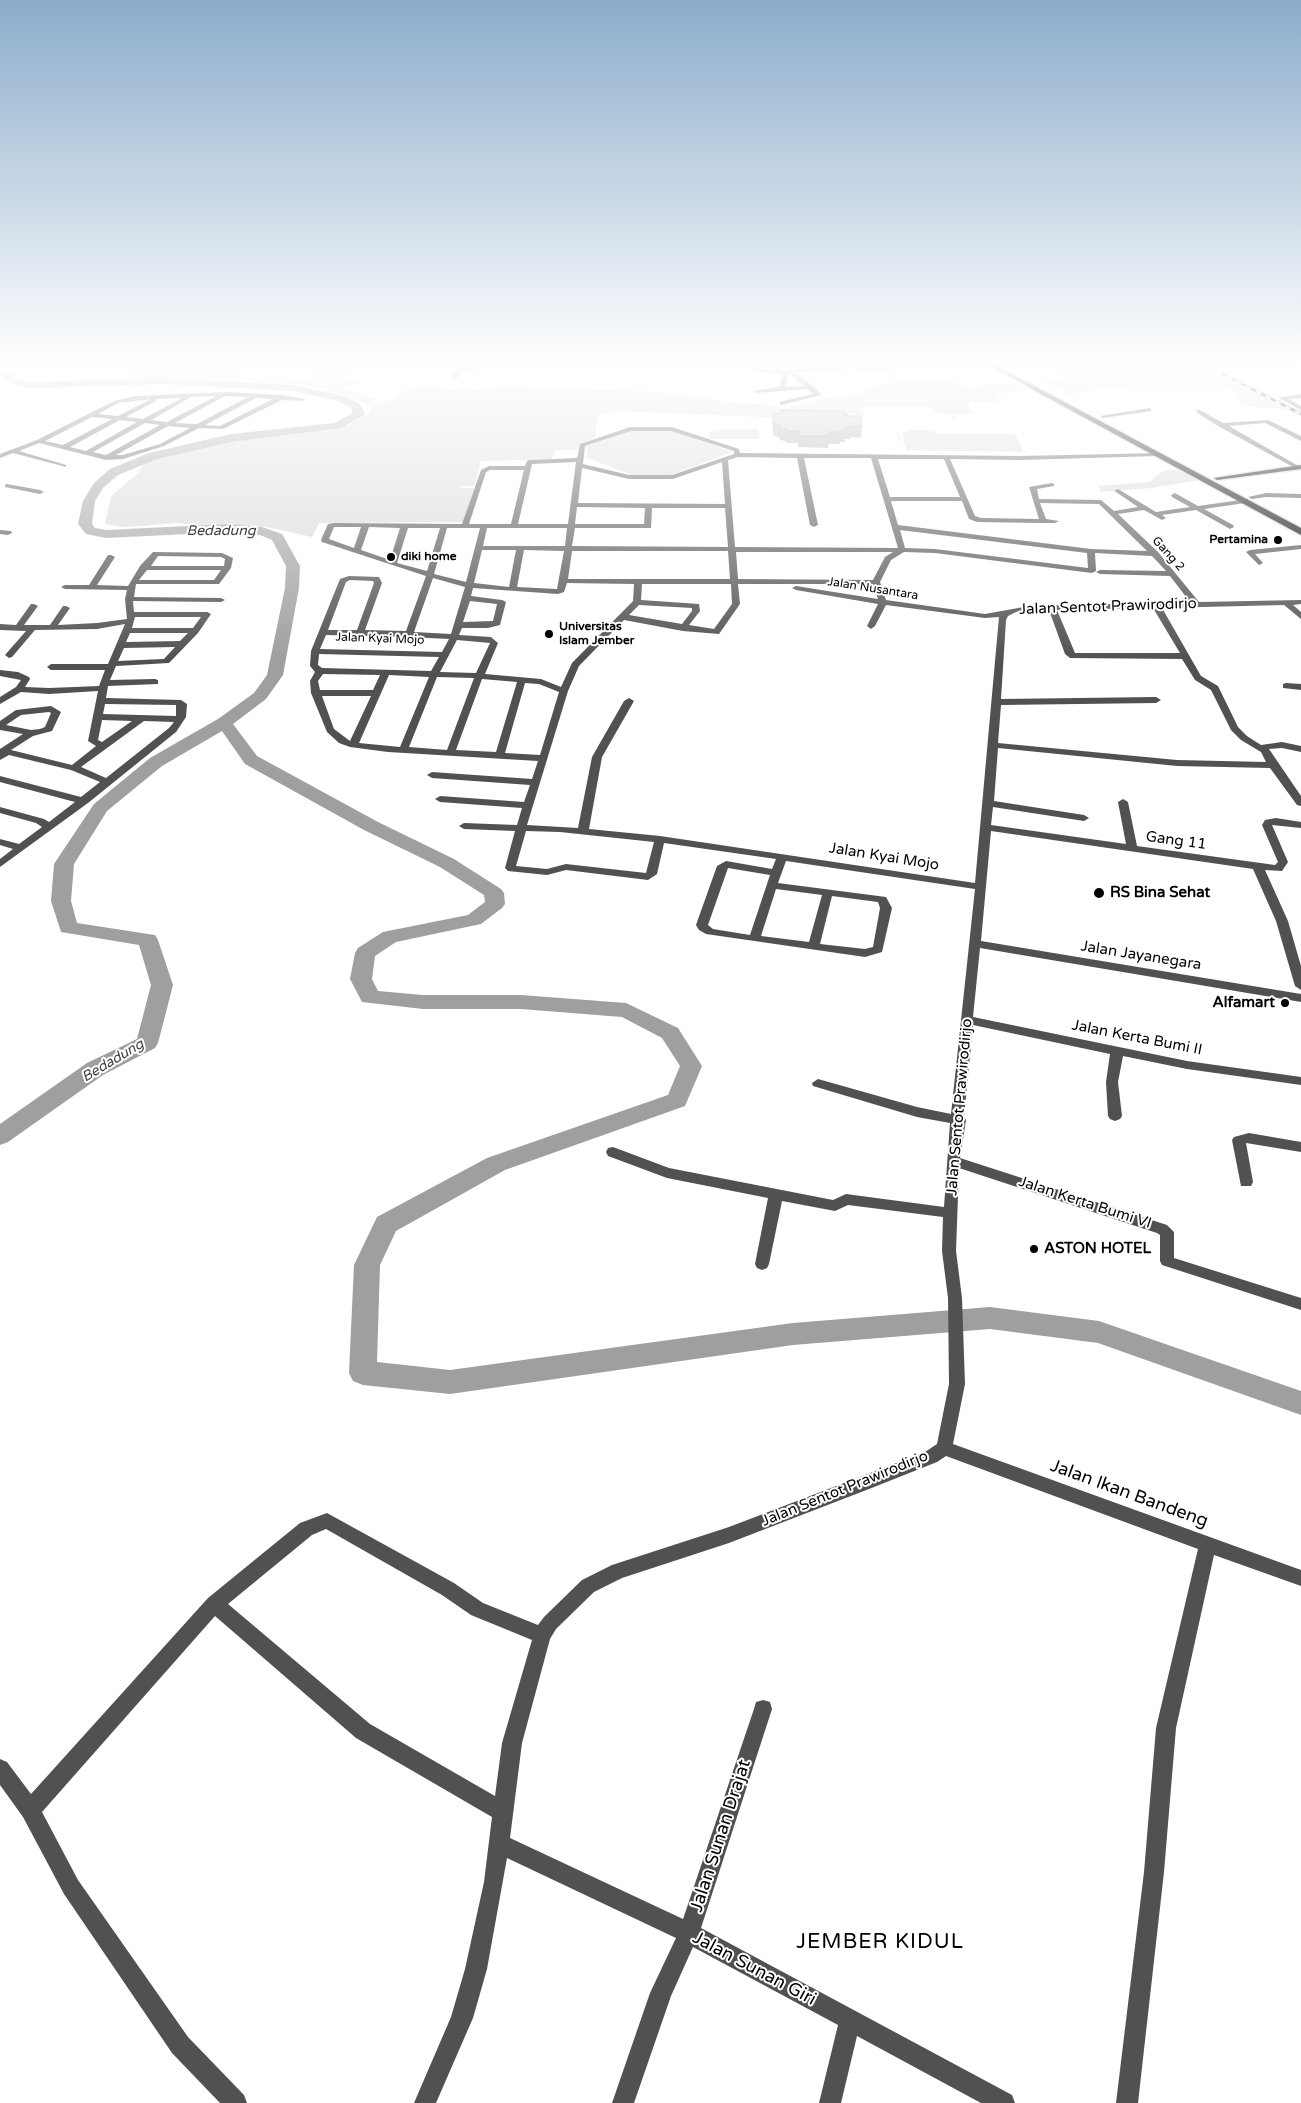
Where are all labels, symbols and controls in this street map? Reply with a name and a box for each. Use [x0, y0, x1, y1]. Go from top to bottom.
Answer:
water label: Bedadung [187, 523, 255, 539]
place label: Pertamina [1209, 533, 1268, 547]
street label: Gang 2 [1149, 534, 1187, 574]
marker: Pertamina [1272, 534, 1284, 546]
place label: diki home [401, 550, 457, 564]
marker: diki home [385, 551, 397, 563]
street label: Jalan Nusantara [827, 575, 919, 603]
street label: Jalan Sentot Prawirodirjo [1019, 595, 1197, 619]
place label: Universitas Islam Jember [559, 620, 634, 648]
marker: Universitas Islam Jember [543, 628, 555, 640]
street label: Jalan Kyai Mojo [335, 630, 425, 648]
street label: Gang 11 [1144, 828, 1208, 854]
street label: Jalan Kyai Mojo [828, 839, 940, 875]
place label: RS Bina Sehat [1110, 884, 1210, 902]
marker: RS Bina Sehat [1092, 886, 1106, 900]
street label: Jalan Jayanegara [1079, 938, 1203, 974]
place label: Alfamart [1213, 994, 1275, 1012]
marker: Alfamart [1279, 997, 1291, 1009]
street label: Jalan Kerta Bumi II [1070, 1017, 1204, 1059]
street label: Jalan Sentot Prawirodirjo [943, 1018, 977, 1196]
water label: Bedadung [79, 1036, 147, 1086]
street label: Jalan Kerta Bumi VI [1016, 1173, 1154, 1233]
place label: ASTON HOTEL [1044, 1240, 1151, 1258]
marker: ASTON HOTEL [1028, 1243, 1040, 1255]
street label: Jalan Sentot Prawirodirjo [759, 1447, 931, 1531]
street label: Jalan Ikan Bandeng [1047, 1455, 1211, 1533]
street label: Jalan Sunan Drajat [686, 1757, 756, 1915]
street label: Jalan Sunan Giri [689, 1927, 819, 2011]
district label: JEMBER KIDUL [795, 1929, 965, 1955]

